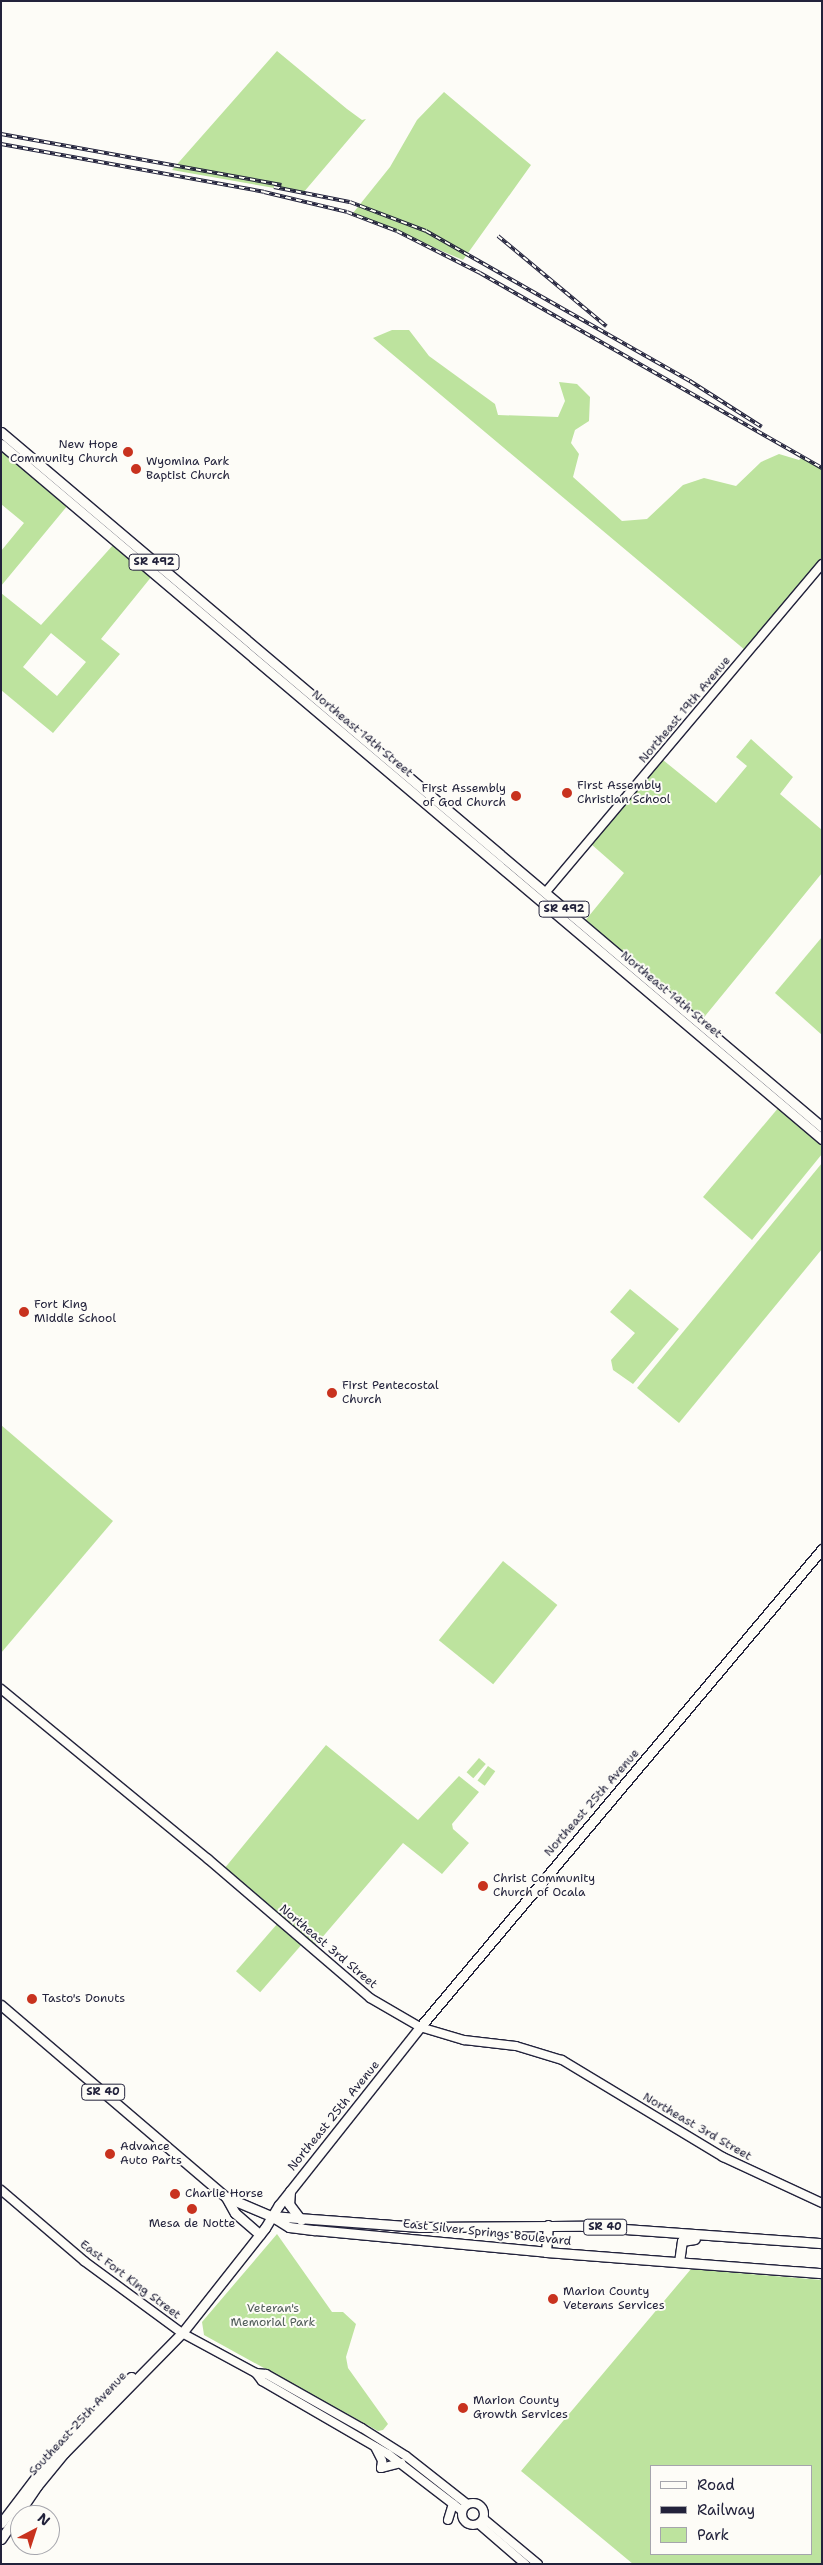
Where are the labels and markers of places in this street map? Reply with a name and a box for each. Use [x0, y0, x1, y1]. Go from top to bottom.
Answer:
place label: New Hope Community Church [10, 438, 118, 466]
marker: New Hope Community Church [122, 446, 134, 458]
place label: Wyomina Park Baptist Church [146, 455, 230, 483]
marker: Wyomina Park Baptist Church [130, 463, 142, 475]
place label: First Assembly Christian School [577, 779, 670, 807]
place label: First Assembly of God Church [422, 782, 506, 810]
marker: First Assembly Christian School [561, 787, 573, 799]
marker: First Assembly of God Church [510, 790, 522, 802]
place label: Fort King Middle School [34, 1298, 116, 1326]
marker: Fort King Middle School [18, 1306, 30, 1318]
place label: First Pentecostal Church [342, 1379, 439, 1407]
marker: First Pentecostal Church [326, 1387, 338, 1399]
place label: Christ Community Church of Ocala [493, 1872, 595, 1900]
marker: Christ Community Church of Ocala [477, 1880, 489, 1892]
place label: Tasto's Donuts [42, 1992, 125, 2006]
marker: Tasto's Donuts [26, 1993, 38, 2005]
place label: Advance Auto Parts [120, 2140, 182, 2168]
marker: Advance Auto Parts [104, 2148, 116, 2160]
place label: Charlie Horse [185, 2187, 263, 2201]
marker: Charlie Horse [169, 2188, 181, 2200]
marker: Mesa de Notte [186, 2203, 198, 2215]
place label: Mesa de Notte [149, 2217, 235, 2231]
place label: Marion County Veterans Services [563, 2285, 665, 2313]
marker: Marion County Veterans Services [547, 2293, 559, 2305]
place label: Marion County Growth Services [473, 2394, 568, 2422]
marker: Marion County Growth Services [457, 2402, 469, 2414]

